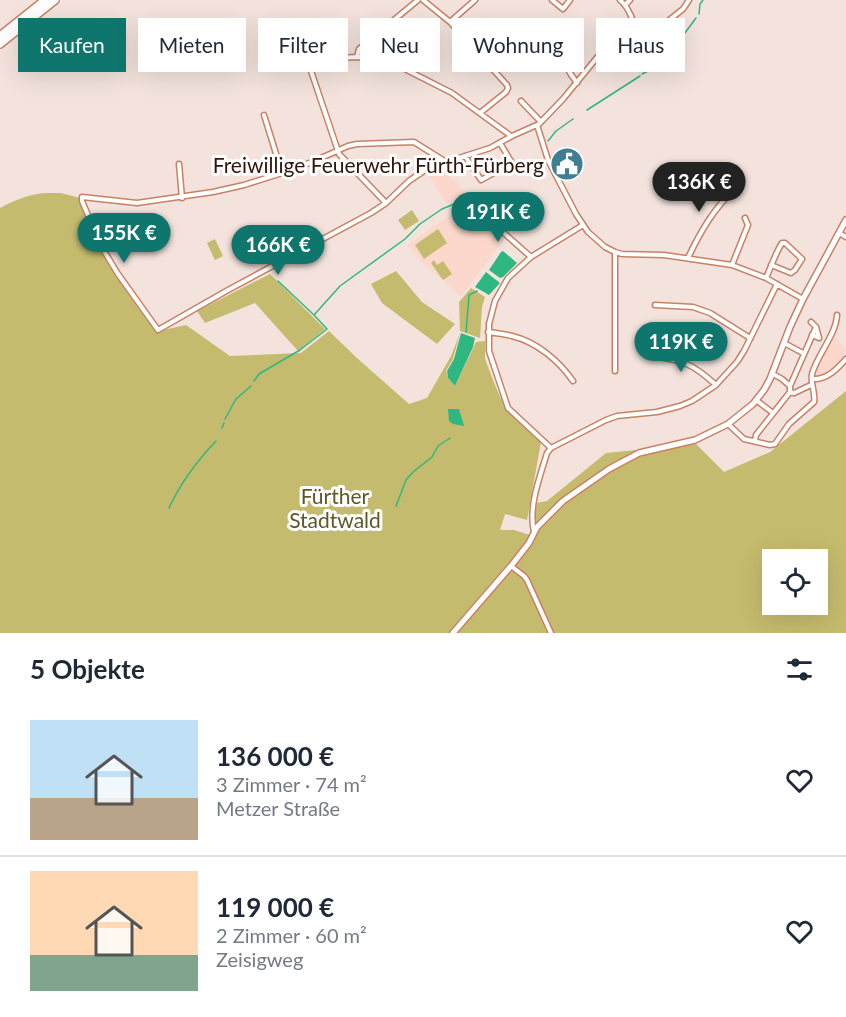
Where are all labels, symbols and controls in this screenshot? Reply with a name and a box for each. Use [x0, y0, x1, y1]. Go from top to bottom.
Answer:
chip: Kaufen [18, 18, 126, 72]
chip: Mieten [138, 18, 246, 72]
chip: Filter [258, 18, 348, 72]
chip: Neu [360, 18, 440, 72]
chip: Wohnung [452, 18, 584, 72]
chip: Haus [596, 18, 685, 72]
public building icon: Freiwillige Feuerwehr Fürth-Fürberg [549, 146, 585, 182]
place label: Freiwillige Feuerwehr Fürth-Fürberg [213, 152, 544, 177]
pin: 136K € [650, 162, 748, 213]
text: 136K € [667, 169, 731, 193]
pin: 191K € [449, 192, 547, 243]
text: 191K € [466, 199, 530, 223]
pin: 155K € [75, 213, 173, 264]
text: 155K € [92, 220, 156, 244]
pin: 166K € [229, 225, 327, 276]
text: 166K € [246, 232, 310, 256]
pin: 119K € [632, 322, 730, 373]
text: 119K € [649, 329, 713, 353]
park label: Fürther Stadtwald [289, 483, 381, 532]
map controls [762, 549, 828, 615]
button: locate [762, 549, 828, 615]
text: 5 Objekte [30, 653, 145, 685]
icon: filters [783, 653, 816, 686]
text: 136 000 € [216, 740, 334, 772]
icon: home [78, 744, 150, 816]
icon: heart [783, 764, 816, 797]
text: 3 Zimmer · 74 m² [216, 772, 367, 796]
text: Metzer Straße [216, 796, 340, 820]
text: 119 000 € [216, 891, 334, 923]
icon: home [78, 895, 150, 967]
icon: heart [783, 915, 816, 948]
text: 2 Zimmer · 60 m² [216, 923, 367, 947]
text: Zeisigweg [216, 947, 303, 971]

